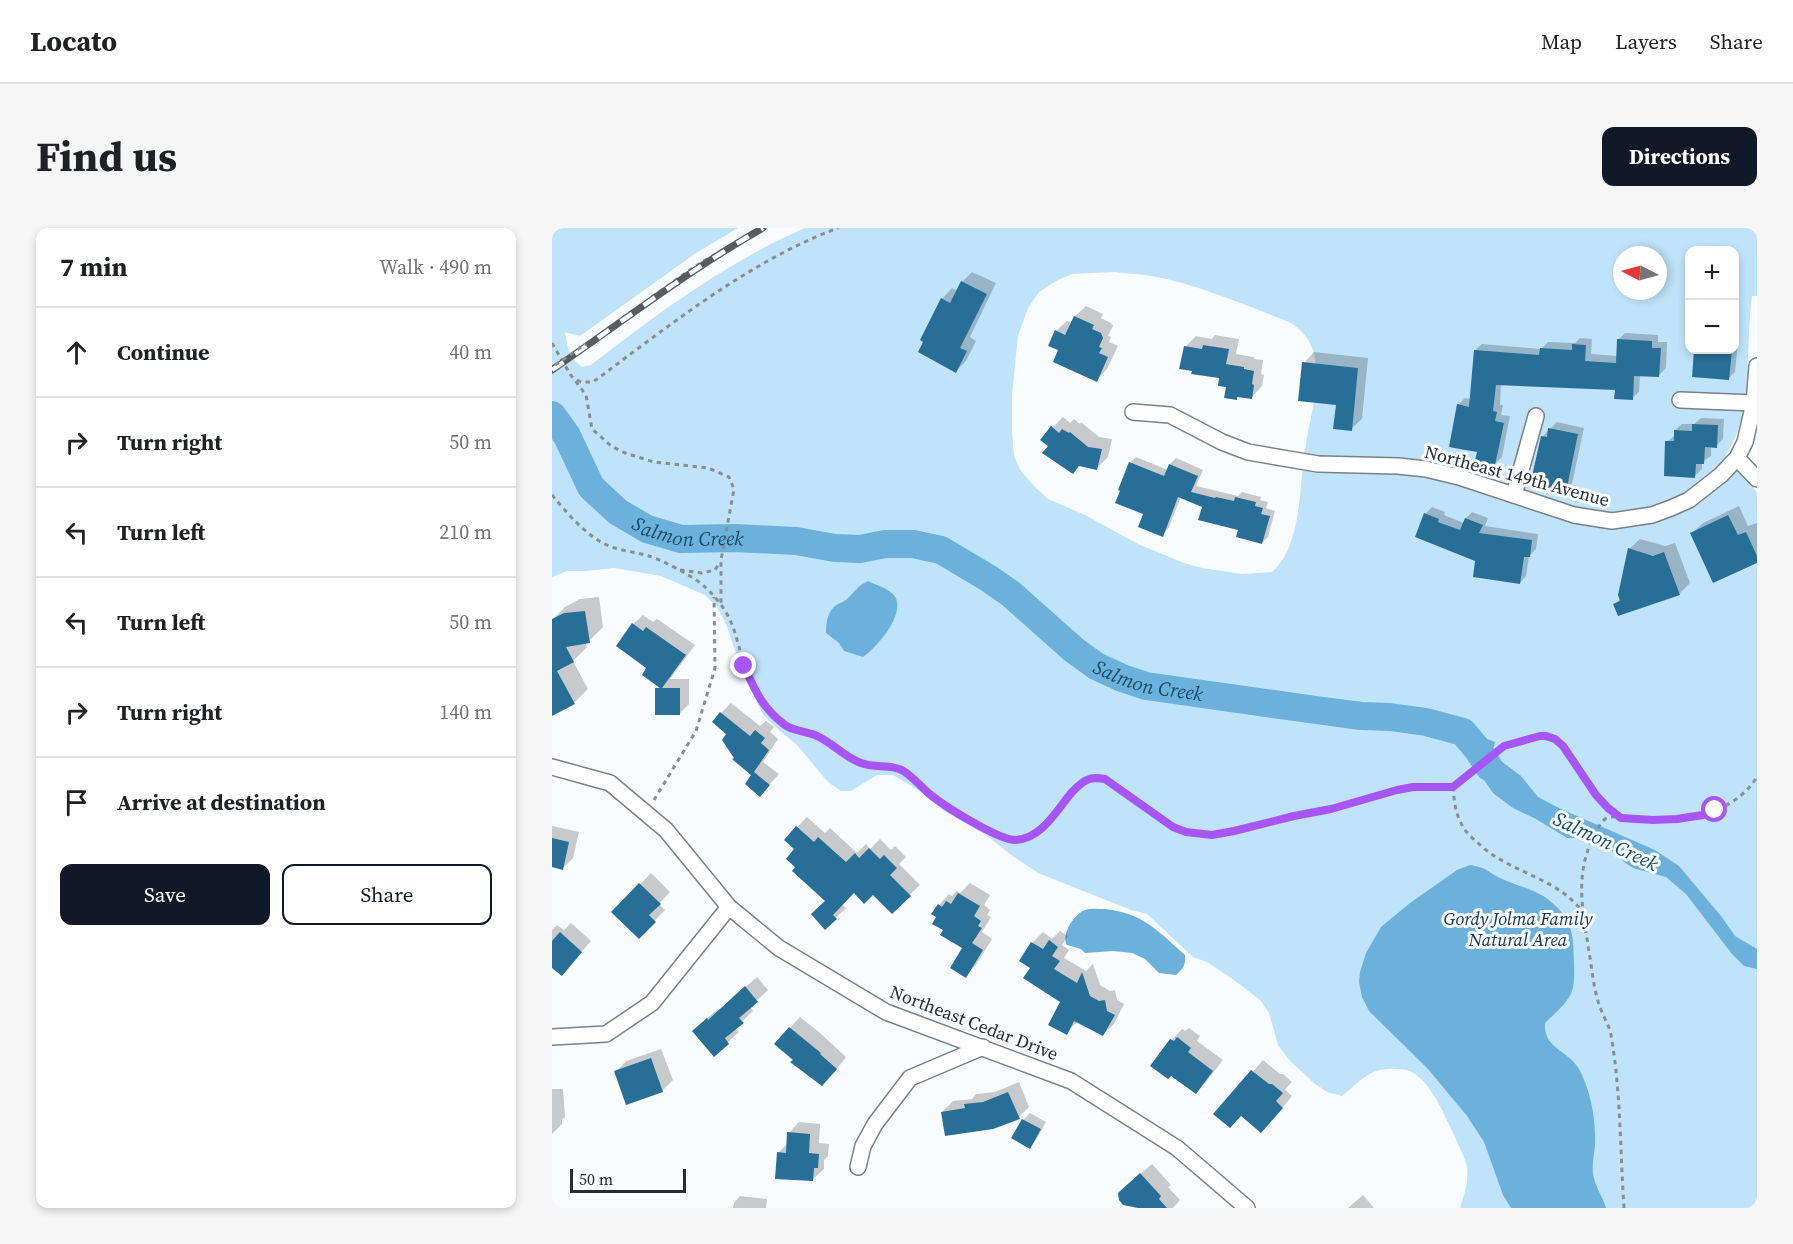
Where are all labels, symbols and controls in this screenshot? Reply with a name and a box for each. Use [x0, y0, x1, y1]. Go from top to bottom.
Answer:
text: Locato [30, 22, 117, 60]
text: Map [1541, 27, 1582, 56]
text: Layers [1615, 27, 1677, 56]
text: Share [1710, 27, 1763, 56]
text: Find us [36, 127, 177, 185]
button: Directions [1602, 127, 1757, 186]
north arrow [1613, 246, 1667, 300]
map controls [1685, 246, 1739, 354]
button: + [1685, 246, 1739, 300]
text: 7 min [60, 249, 127, 285]
text: Walk · 490 m [379, 253, 492, 281]
button: − [1685, 300, 1739, 354]
icon: ahead [60, 336, 93, 369]
text: Continue [117, 337, 210, 367]
text: 40 m [449, 338, 492, 366]
icon: right [60, 426, 93, 459]
text: Turn right [117, 427, 222, 457]
text: 50 m [449, 428, 492, 456]
street label: Northeast 149th Avenue [1422, 439, 1612, 512]
water label: Salmon Creek [627, 509, 745, 553]
icon: left [60, 516, 93, 549]
text: Turn left [117, 517, 205, 547]
text: 210 m [439, 518, 492, 546]
icon: left [60, 606, 93, 639]
text: Turn left [117, 607, 205, 637]
text: 50 m [449, 608, 492, 636]
route end [730, 652, 756, 678]
water label: Salmon Creek [1089, 653, 1205, 708]
icon: right [60, 696, 93, 729]
text: Turn right [117, 697, 222, 727]
text: 140 m [439, 698, 492, 726]
icon: arrive [60, 786, 93, 819]
text: Arrive at destination [117, 787, 326, 817]
route start [1701, 796, 1727, 822]
water label: Salmon Creek [1549, 804, 1664, 878]
button: Save [60, 864, 270, 925]
button: Share [282, 864, 492, 925]
park label: Gordy Jolma Family Natural Area [1444, 906, 1593, 952]
street label: Northeast Cedar Drive [886, 979, 1062, 1066]
scale bar [570, 1166, 686, 1194]
text: 50 m [579, 1168, 613, 1190]

